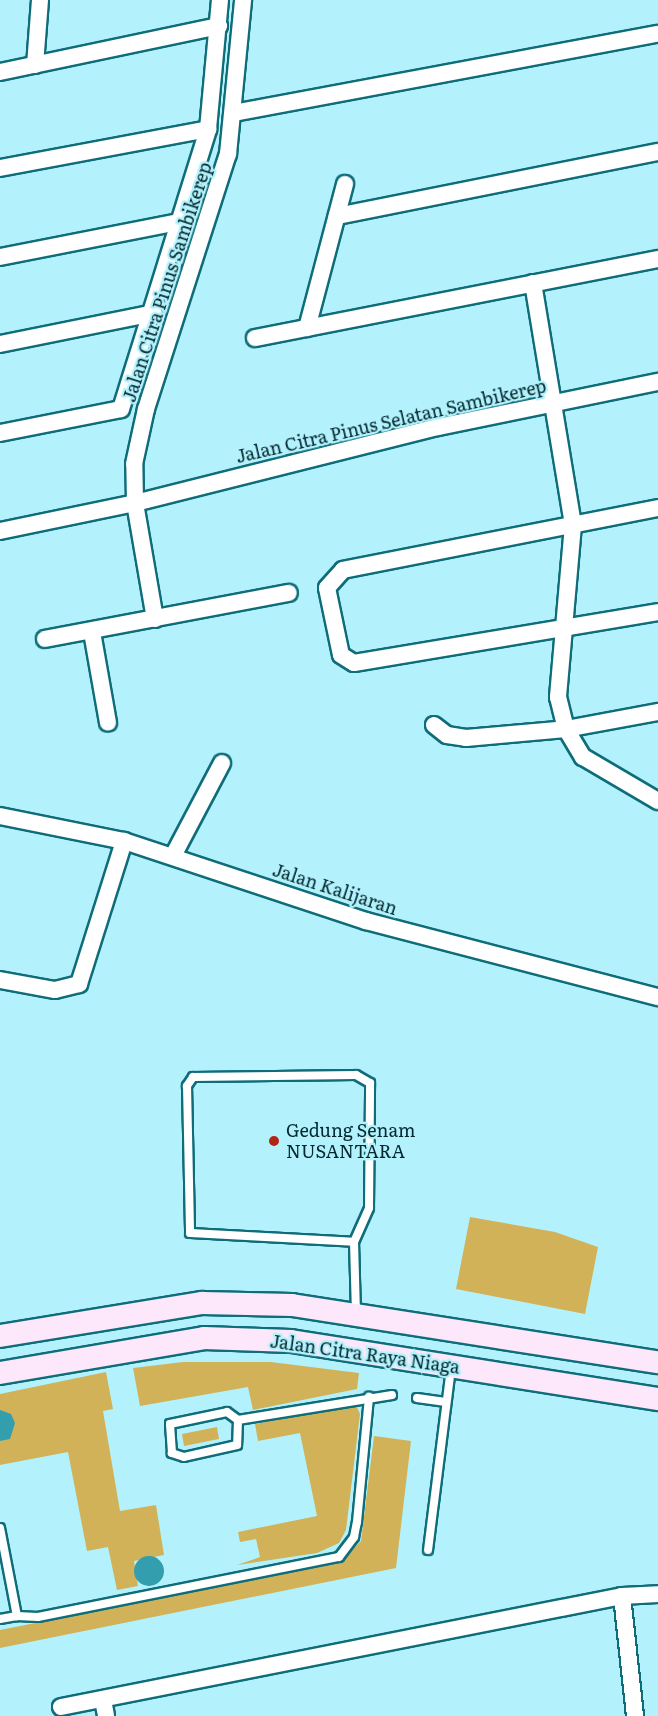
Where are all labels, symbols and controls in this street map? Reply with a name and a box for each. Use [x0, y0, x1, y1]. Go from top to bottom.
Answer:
street label: Jalan Citra Pinus Sambikerep [118, 159, 216, 405]
street label: Jalan Citra Pinus Selatan Sambikerep [234, 375, 548, 467]
street label: Jalan Kalijaran [270, 859, 400, 919]
place label: Gedung Senam NUSANTARA [286, 1120, 415, 1162]
marker: Gedung Senam NUSANTARA [267, 1134, 281, 1148]
street label: Jalan Citra Raya Niaga [269, 1330, 461, 1378]

